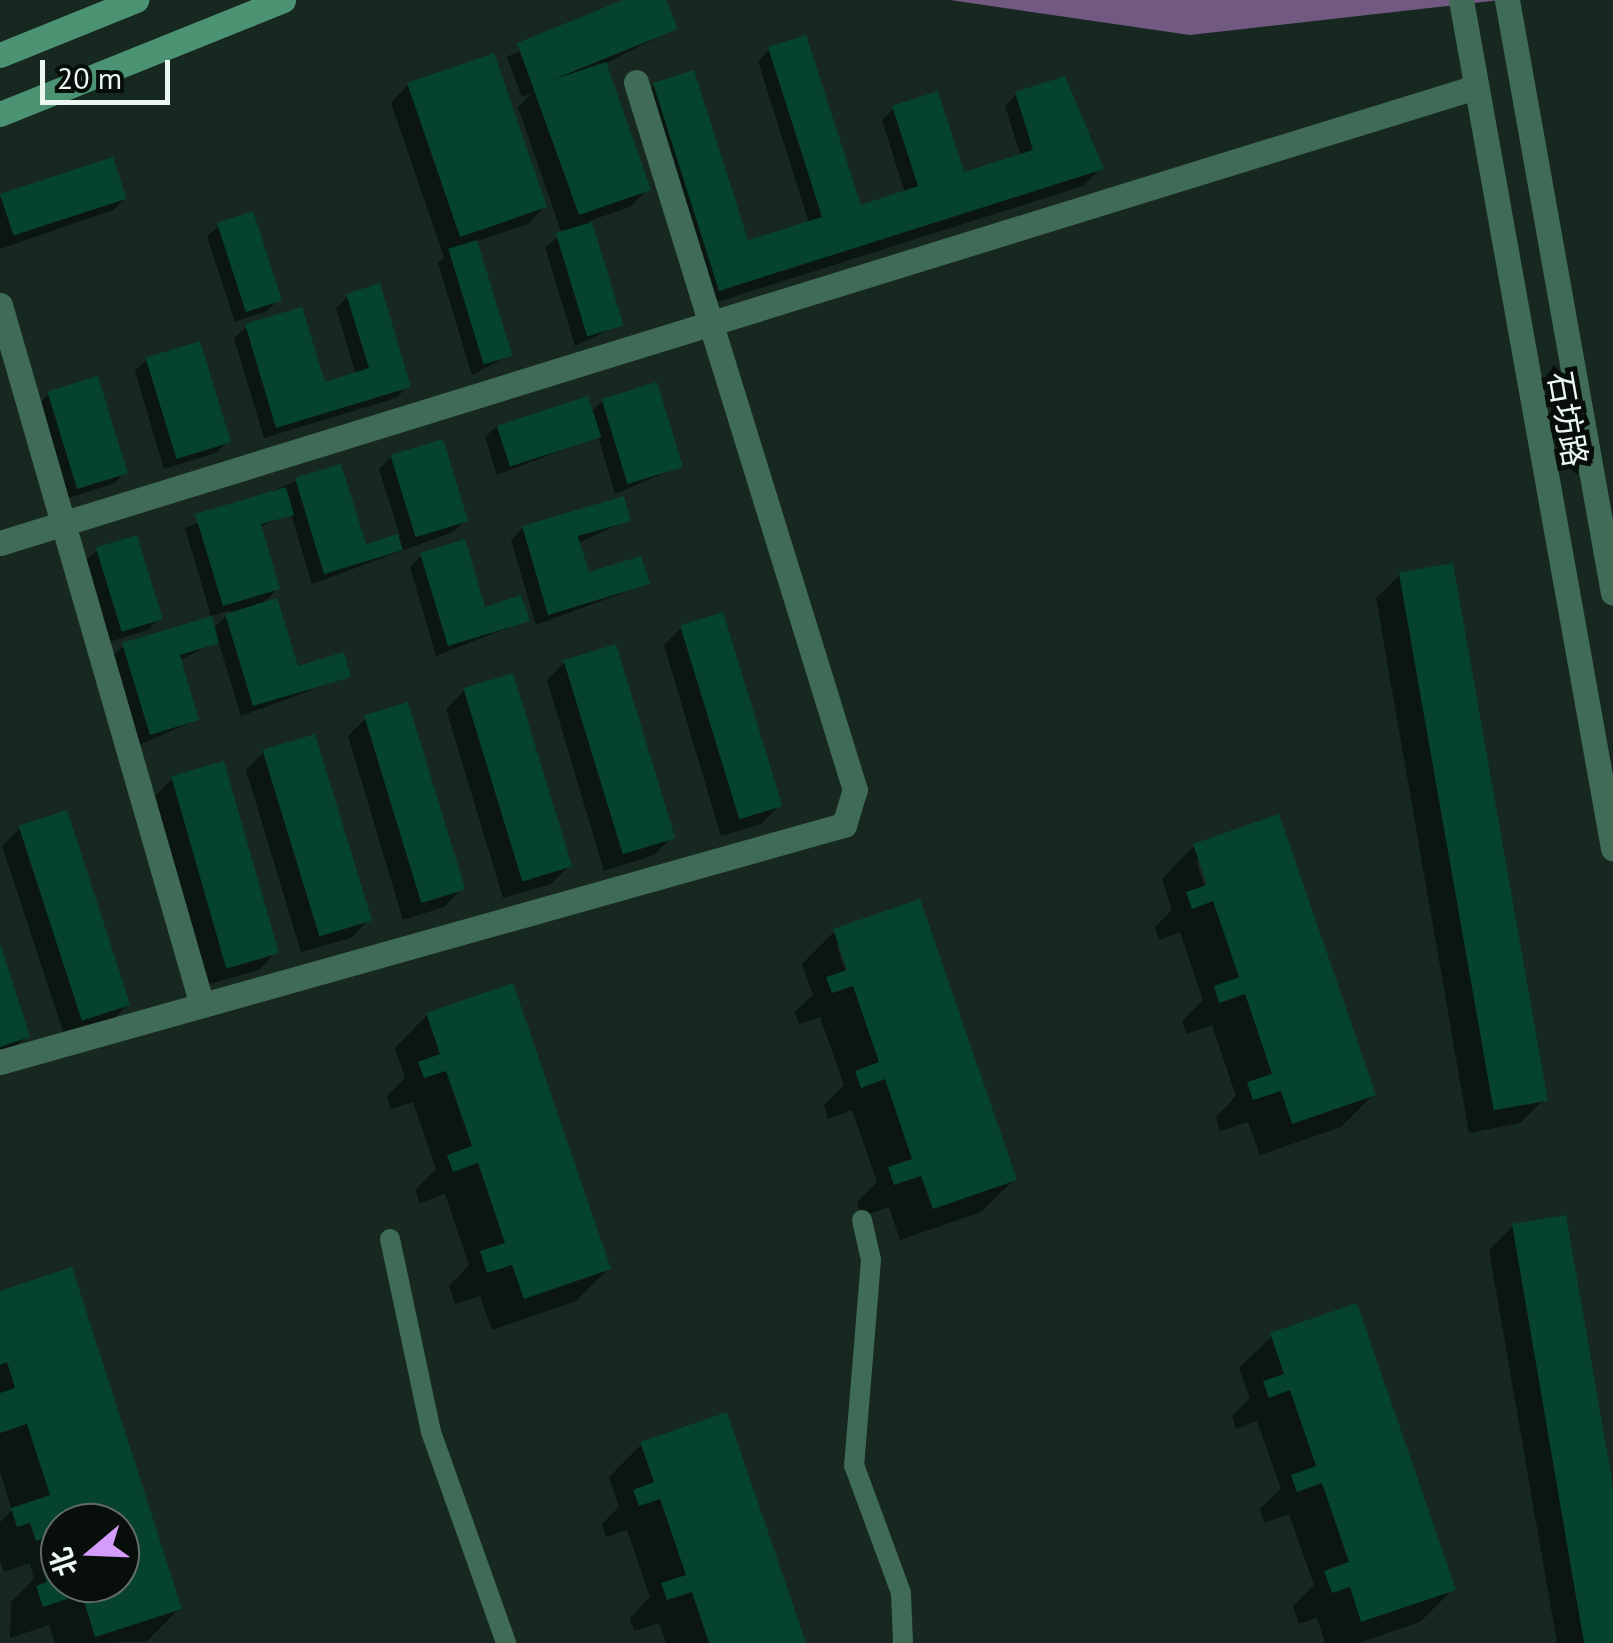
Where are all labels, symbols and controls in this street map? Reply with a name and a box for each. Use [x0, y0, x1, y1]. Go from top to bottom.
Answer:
scale bar [45, 40, 175, 102]
text: 20 m [57, 58, 122, 97]
street label: 石坊路 [1541, 368, 1595, 470]
north arrow [40, 1503, 140, 1603]
text: 北 [41, 1543, 85, 1582]

